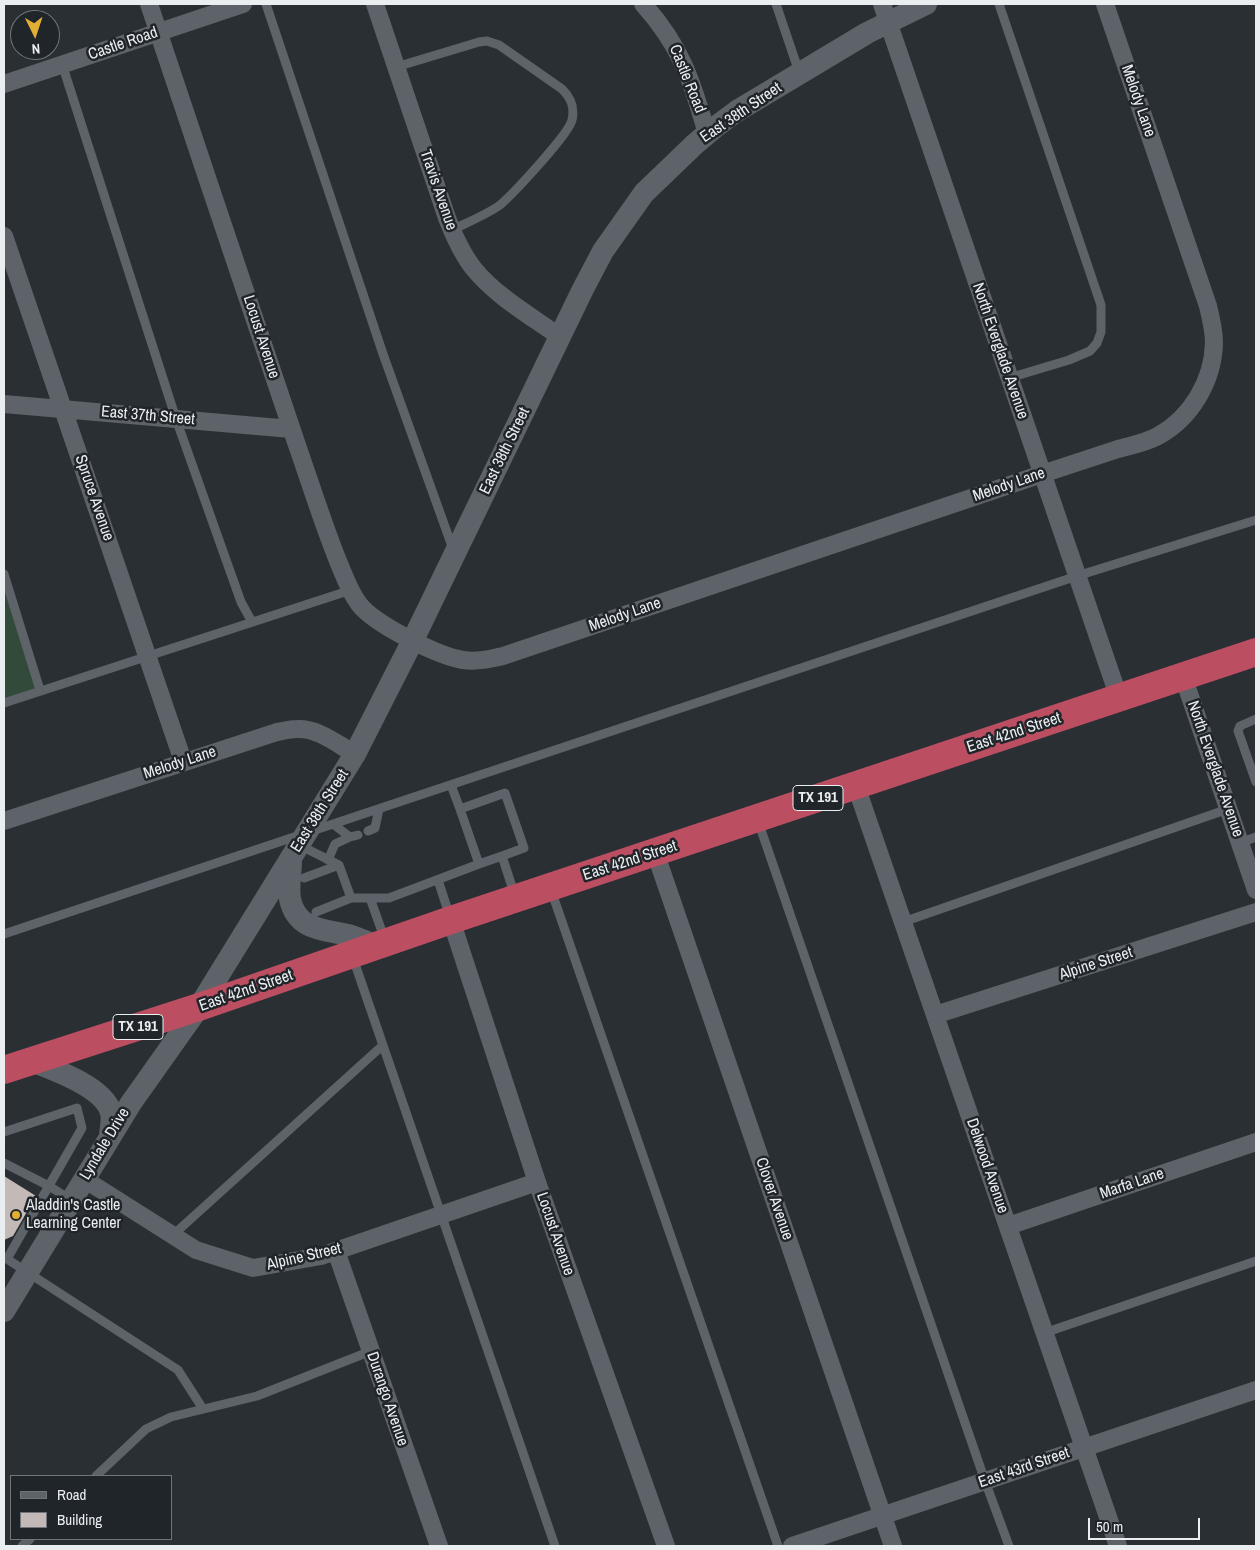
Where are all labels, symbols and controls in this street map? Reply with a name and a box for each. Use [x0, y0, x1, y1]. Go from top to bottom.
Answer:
north arrow [10, 10, 60, 60]
street label: Castle Road [86, 23, 160, 65]
text: N [31, 40, 41, 58]
street label: Castle Road [665, 42, 709, 116]
street label: Melody Lane [1117, 62, 1159, 140]
street label: East 38th Street [697, 79, 785, 147]
street label: Travis Avenue [415, 147, 461, 233]
street label: North Everglade Avenue [968, 280, 1032, 422]
street label: Locust Avenue [238, 293, 284, 381]
street label: East 37th Street [100, 402, 196, 430]
street label: East 38th Street [476, 405, 534, 497]
street label: Spruce Avenue [70, 453, 118, 543]
street label: Melody Lane [970, 464, 1048, 506]
street label: Melody Lane [586, 594, 664, 636]
street label: North Everglade Avenue [1183, 698, 1247, 840]
street label: East 42nd Street [965, 709, 1063, 757]
street label: Melody Lane [141, 742, 219, 784]
street label: East 38th Street [287, 766, 353, 856]
road number: TX 191 [793, 786, 843, 810]
street label: East 42nd Street [581, 837, 679, 885]
street label: Alpine Street [1057, 943, 1135, 985]
street label: East 42nd Street [197, 966, 295, 1016]
road number: TX 191 [113, 1014, 163, 1040]
street label: Lyndale Drive [76, 1105, 134, 1183]
street label: Delwood Avenue [962, 1116, 1012, 1216]
street label: Clover Avenue [751, 1155, 797, 1243]
street label: Marfa Lane [1097, 1164, 1167, 1204]
street label: Locust Avenue [532, 1190, 578, 1278]
place label: Aladdin's Castle Learning Center [26, 1196, 121, 1234]
marker: Aladdin's Castle Learning Center [10, 1209, 22, 1221]
street label: Alpine Street [265, 1239, 343, 1275]
street label: Durango Avenue [362, 1349, 412, 1449]
street label: East 43rd Street [976, 1443, 1072, 1493]
legend [10, 1475, 172, 1540]
text: Road [57, 1484, 86, 1505]
scale bar [1090, 1508, 1202, 1540]
text: Building [57, 1509, 102, 1530]
text: 50 m [1096, 1516, 1123, 1537]

